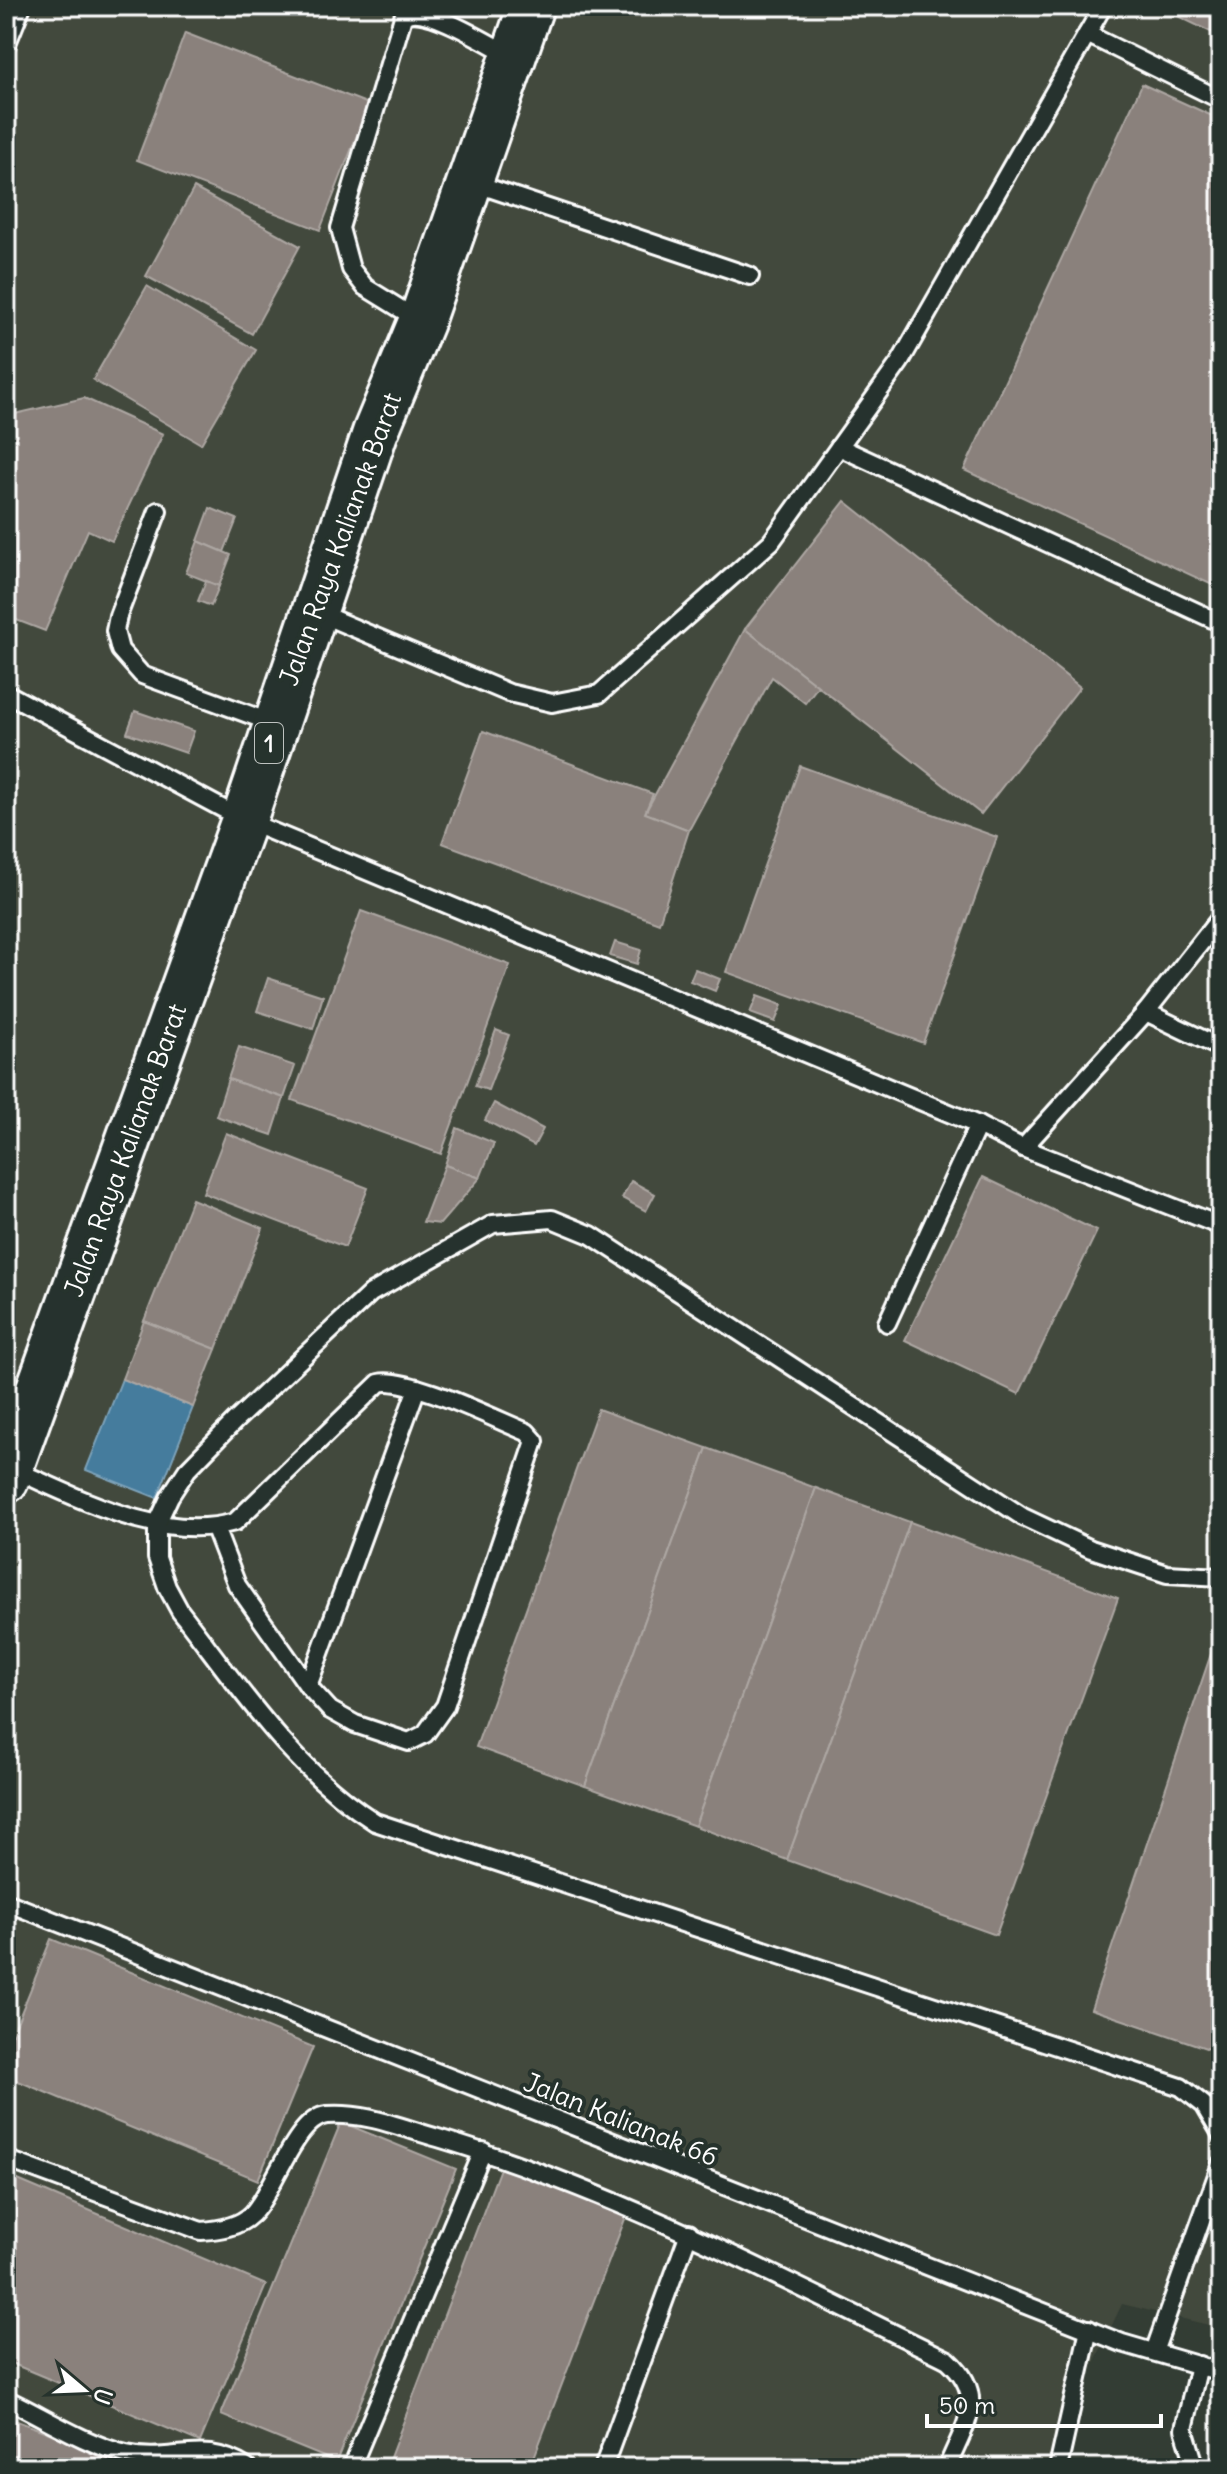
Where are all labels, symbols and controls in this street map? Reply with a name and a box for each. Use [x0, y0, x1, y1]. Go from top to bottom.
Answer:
street label: Jalan Raya Kalianak Barat [272, 388, 408, 690]
road number: 1 [255, 723, 283, 763]
street label: Jalan Raya Kalianak Barat [57, 999, 193, 1301]
street label: Jalan Kalianak 66 [519, 2065, 723, 2173]
north arrow [44, 2350, 124, 2430]
scale bar [927, 2378, 1161, 2428]
text: U [87, 2385, 119, 2408]
text: 50 m [939, 2390, 995, 2420]

